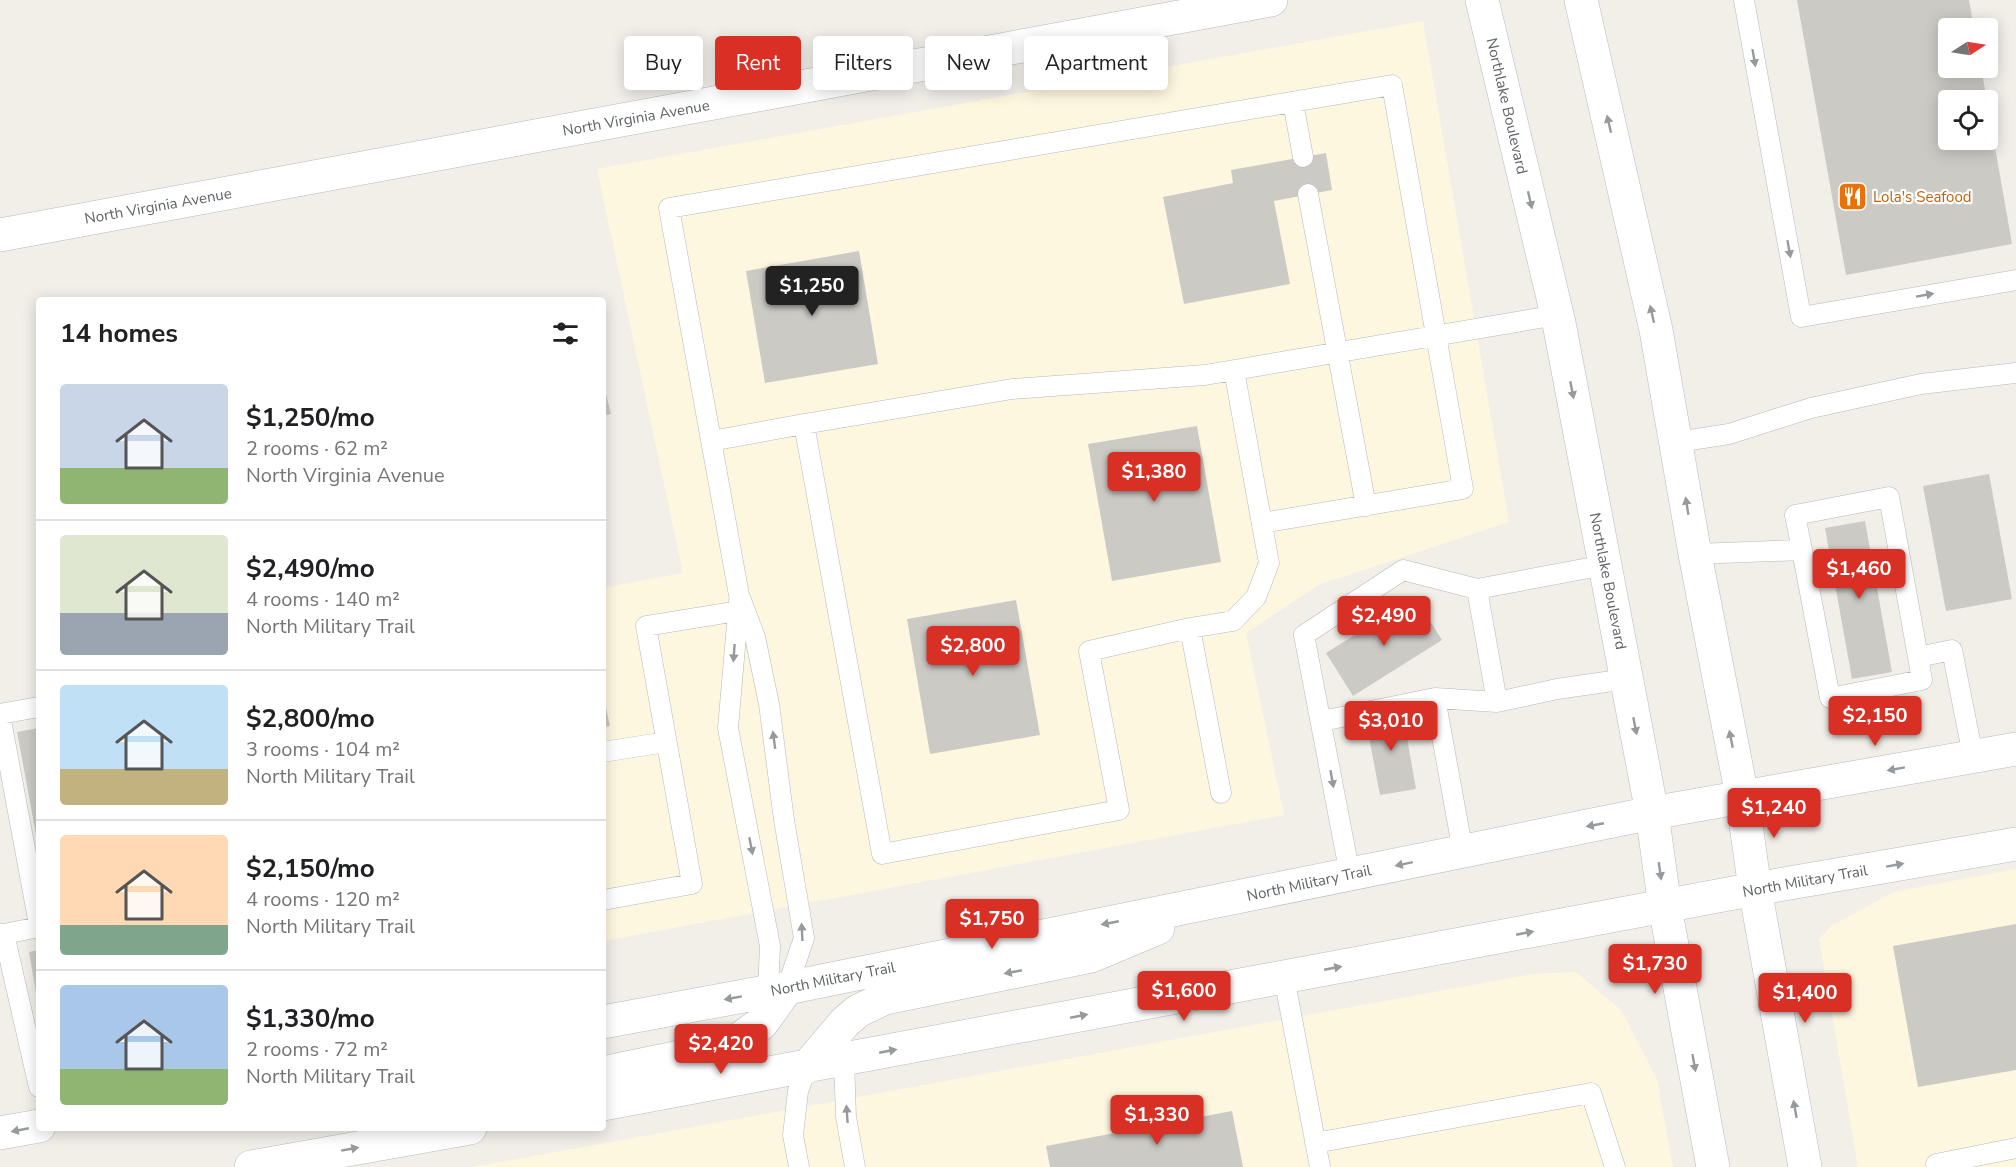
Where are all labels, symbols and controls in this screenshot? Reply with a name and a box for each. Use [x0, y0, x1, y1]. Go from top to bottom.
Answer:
north arrow [1938, 18, 1998, 78]
map controls [1938, 18, 1998, 150]
chip: Buy [624, 36, 703, 90]
chip: Rent [715, 36, 801, 90]
chip: Filters [813, 36, 913, 90]
chip: New [925, 36, 1012, 90]
chip: Apartment [1024, 36, 1168, 90]
street label: Northlake Boulevard [1482, 36, 1532, 176]
one-way arrow [1750, 48, 1759, 67]
button: locate [1938, 90, 1998, 150]
street label: North Virginia Avenue [561, 95, 711, 141]
one-way arrow [1604, 114, 1613, 133]
restaurant icon: Lola's Seafood [1836, 181, 1868, 213]
street label: North Virginia Avenue [83, 183, 233, 229]
place label: Lola's Seafood [1873, 187, 1972, 207]
one-way arrow [1525, 191, 1535, 209]
one-way arrow [1784, 240, 1793, 259]
pin: $1,250 [763, 266, 861, 317]
text: $1,250 [780, 272, 844, 299]
one-way arrow [1916, 291, 1935, 300]
one-way arrow [1647, 305, 1657, 323]
text: 14 homes [60, 316, 178, 351]
icon: filters [549, 317, 582, 350]
one-way arrow [1568, 381, 1577, 400]
text: $1,250/mo [246, 400, 375, 435]
icon: home [108, 408, 180, 480]
text: 2 rooms · 62 m² [246, 435, 388, 462]
pin: $1,380 [1105, 452, 1203, 503]
text: $1,380 [1122, 458, 1186, 485]
text: North Virginia Avenue [246, 462, 445, 489]
one-way arrow [1682, 496, 1691, 515]
street label: Northlake Boulevard [1585, 511, 1631, 651]
pin: $1,460 [1810, 549, 1908, 600]
text: $2,490/mo [246, 551, 375, 586]
text: $1,460 [1827, 555, 1891, 582]
icon: home [108, 559, 180, 631]
text: 4 rooms · 140 m² [246, 586, 400, 613]
pin: $2,490 [1335, 596, 1433, 647]
text: $2,490 [1352, 602, 1416, 629]
text: North Military Trail [246, 613, 415, 640]
pin: $2,800 [924, 626, 1022, 677]
text: $2,800 [941, 632, 1005, 659]
one-way arrow [729, 644, 739, 663]
pin: $2,150 [1826, 696, 1924, 747]
text: $2,800/mo [246, 701, 375, 736]
pin: $3,010 [1342, 701, 1440, 752]
text: $2,150 [1843, 702, 1907, 729]
text: $3,010 [1359, 707, 1423, 734]
icon: home [108, 709, 180, 781]
one-way arrow [1631, 717, 1640, 736]
one-way arrow [769, 730, 778, 749]
one-way arrow [1725, 730, 1735, 748]
text: 3 rooms · 104 m² [246, 736, 400, 763]
text: North Military Trail [246, 763, 415, 790]
one-way arrow [1887, 765, 1906, 774]
one-way arrow [1328, 769, 1337, 788]
pin: $1,240 [1725, 788, 1823, 839]
text: $1,240 [1742, 794, 1806, 821]
one-way arrow [1585, 821, 1604, 830]
one-way arrow [747, 837, 756, 856]
text: $2,150/mo [246, 851, 375, 886]
icon: home [108, 859, 180, 931]
street label: North Military Trail [1245, 860, 1374, 906]
one-way arrow [1394, 860, 1413, 869]
street label: North Military Trail [1741, 860, 1870, 902]
one-way arrow [1886, 860, 1905, 869]
one-way arrow [1655, 862, 1664, 881]
text: 4 rooms · 120 m² [246, 886, 400, 913]
pin: $1,750 [943, 899, 1041, 950]
text: $1,750 [960, 905, 1024, 932]
text: North Military Trail [246, 913, 415, 940]
one-way arrow [1100, 919, 1119, 928]
one-way arrow [798, 923, 807, 942]
one-way arrow [1515, 928, 1534, 937]
pin: $1,730 [1606, 944, 1704, 995]
text: $1,730 [1623, 950, 1687, 977]
street label: North Military Trail [769, 957, 898, 1001]
one-way arrow [1324, 963, 1343, 972]
one-way arrow [1003, 968, 1022, 977]
pin: $1,600 [1135, 971, 1233, 1022]
pin: $1,400 [1756, 973, 1854, 1024]
text: $1,600 [1152, 977, 1216, 1004]
text: $1,400 [1773, 979, 1837, 1006]
one-way arrow [723, 994, 742, 1003]
text: $1,330/mo [246, 1001, 375, 1036]
icon: home [108, 1009, 180, 1081]
one-way arrow [1070, 1011, 1089, 1020]
pin: $2,420 [672, 1024, 770, 1075]
text: $2,420 [689, 1030, 753, 1057]
text: 2 rooms · 72 m² [246, 1036, 388, 1063]
one-way arrow [878, 1047, 897, 1056]
one-way arrow [1690, 1054, 1699, 1073]
text: North Military Trail [246, 1063, 415, 1090]
pin: $1,330 [1108, 1095, 1206, 1146]
one-way arrow [1790, 1100, 1799, 1119]
text: $1,330 [1125, 1101, 1189, 1128]
one-way arrow [842, 1104, 852, 1123]
one-way arrow [10, 1125, 29, 1134]
one-way arrow [341, 1144, 360, 1153]

